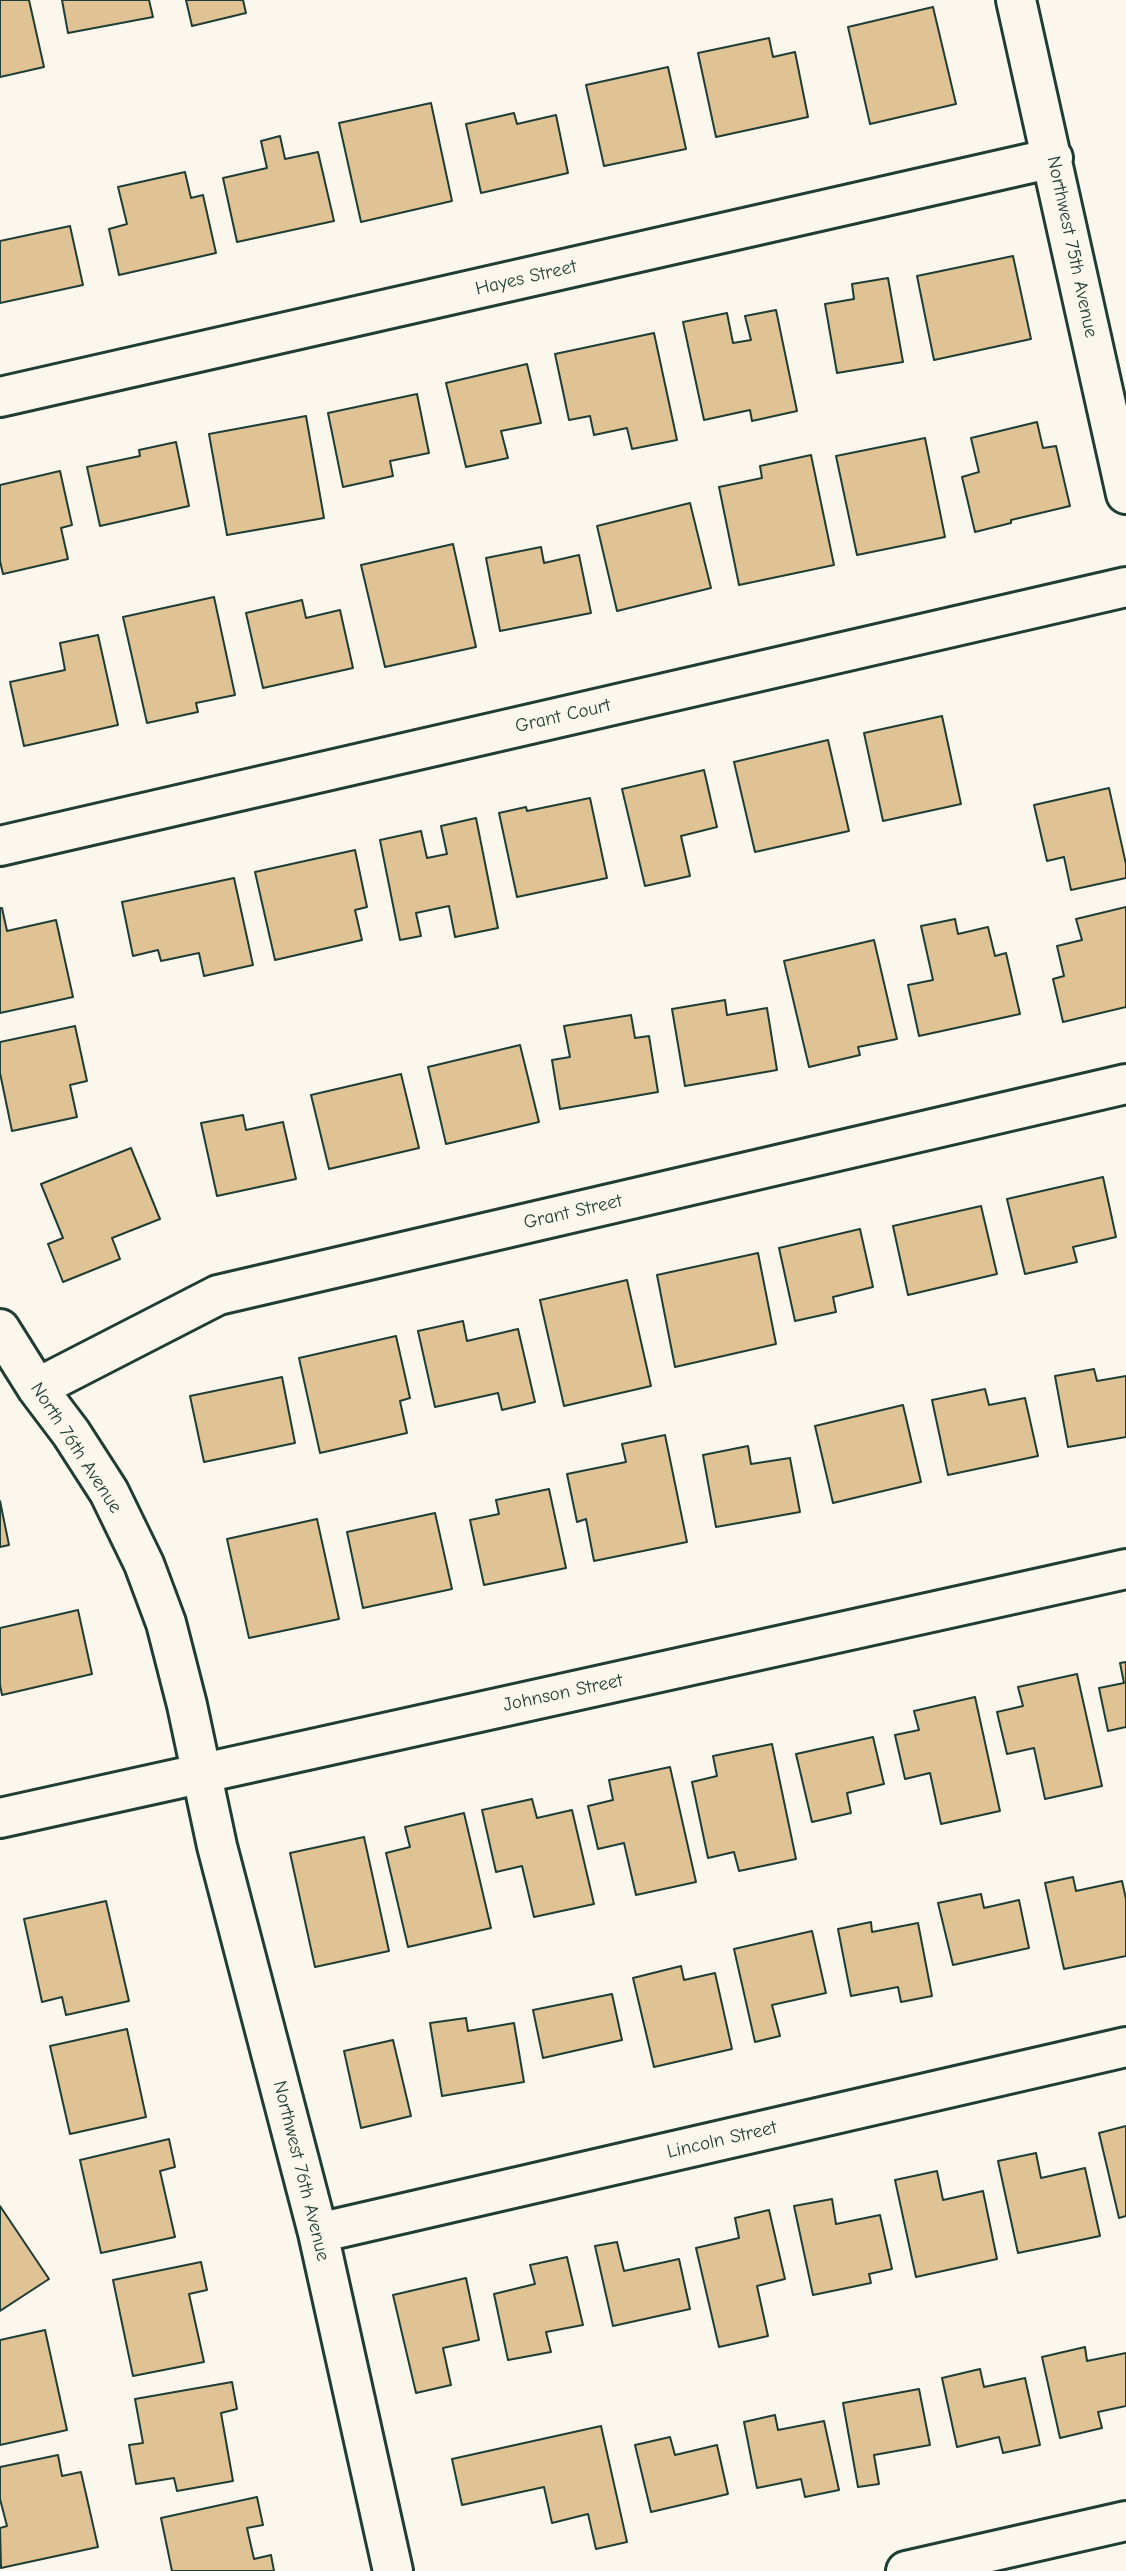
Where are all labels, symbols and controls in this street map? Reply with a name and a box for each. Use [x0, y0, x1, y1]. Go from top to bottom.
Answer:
street label: Northwest 75th Avenue [1042, 154, 1102, 340]
street label: Hayes Street [473, 255, 579, 301]
street label: Grant Court [513, 694, 613, 738]
street label: Grant Street [521, 1190, 625, 1234]
street label: North 76th Avenue [25, 1378, 127, 1518]
street label: Johnson Street [501, 1669, 625, 1717]
street label: Northwest 76th Avenue [268, 2079, 334, 2263]
street label: Lincoln Street [665, 2116, 779, 2164]

